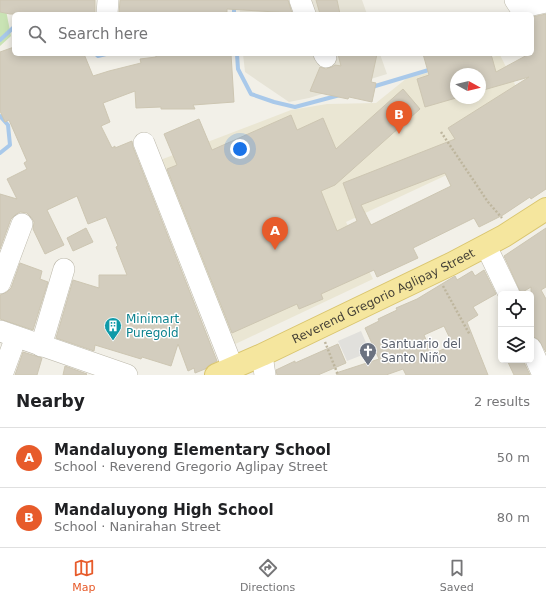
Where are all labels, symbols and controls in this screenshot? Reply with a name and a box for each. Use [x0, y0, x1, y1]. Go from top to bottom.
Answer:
search box [12, 12, 534, 56]
icon: search [26, 23, 48, 45]
text: Search here [58, 25, 148, 43]
north arrow [450, 68, 486, 104]
pin: B [386, 101, 412, 134]
your location [230, 139, 250, 159]
pin: A [262, 217, 288, 250]
street label: Reverend Gregorio Aglipay Street [290, 246, 477, 347]
map controls [498, 291, 534, 363]
button: locate [498, 291, 534, 327]
place label: Minimart Puregold [126, 312, 180, 340]
building icon: Minimart Puregold [103, 316, 123, 341]
button: layers [498, 327, 534, 363]
place label: Santuario del Santo Niño [381, 337, 461, 365]
church icon: Santuario del Santo Niño [358, 341, 378, 366]
text: Nearby [16, 391, 85, 411]
text: 2 results [474, 394, 530, 409]
text: Mandaluyong Elementary School [54, 441, 331, 459]
text: A [24, 450, 34, 465]
text: 50 m [497, 450, 530, 465]
text: School · Reverend Gregorio Aglipay Street [54, 459, 328, 474]
text: Mandaluyong High School [54, 501, 274, 519]
text: B [24, 510, 34, 525]
text: 80 m [497, 510, 530, 525]
text: School · Nanirahan Street [54, 519, 221, 534]
tab: Map [72, 557, 95, 594]
tab: Directions [240, 557, 295, 594]
tab: Saved [440, 557, 474, 594]

